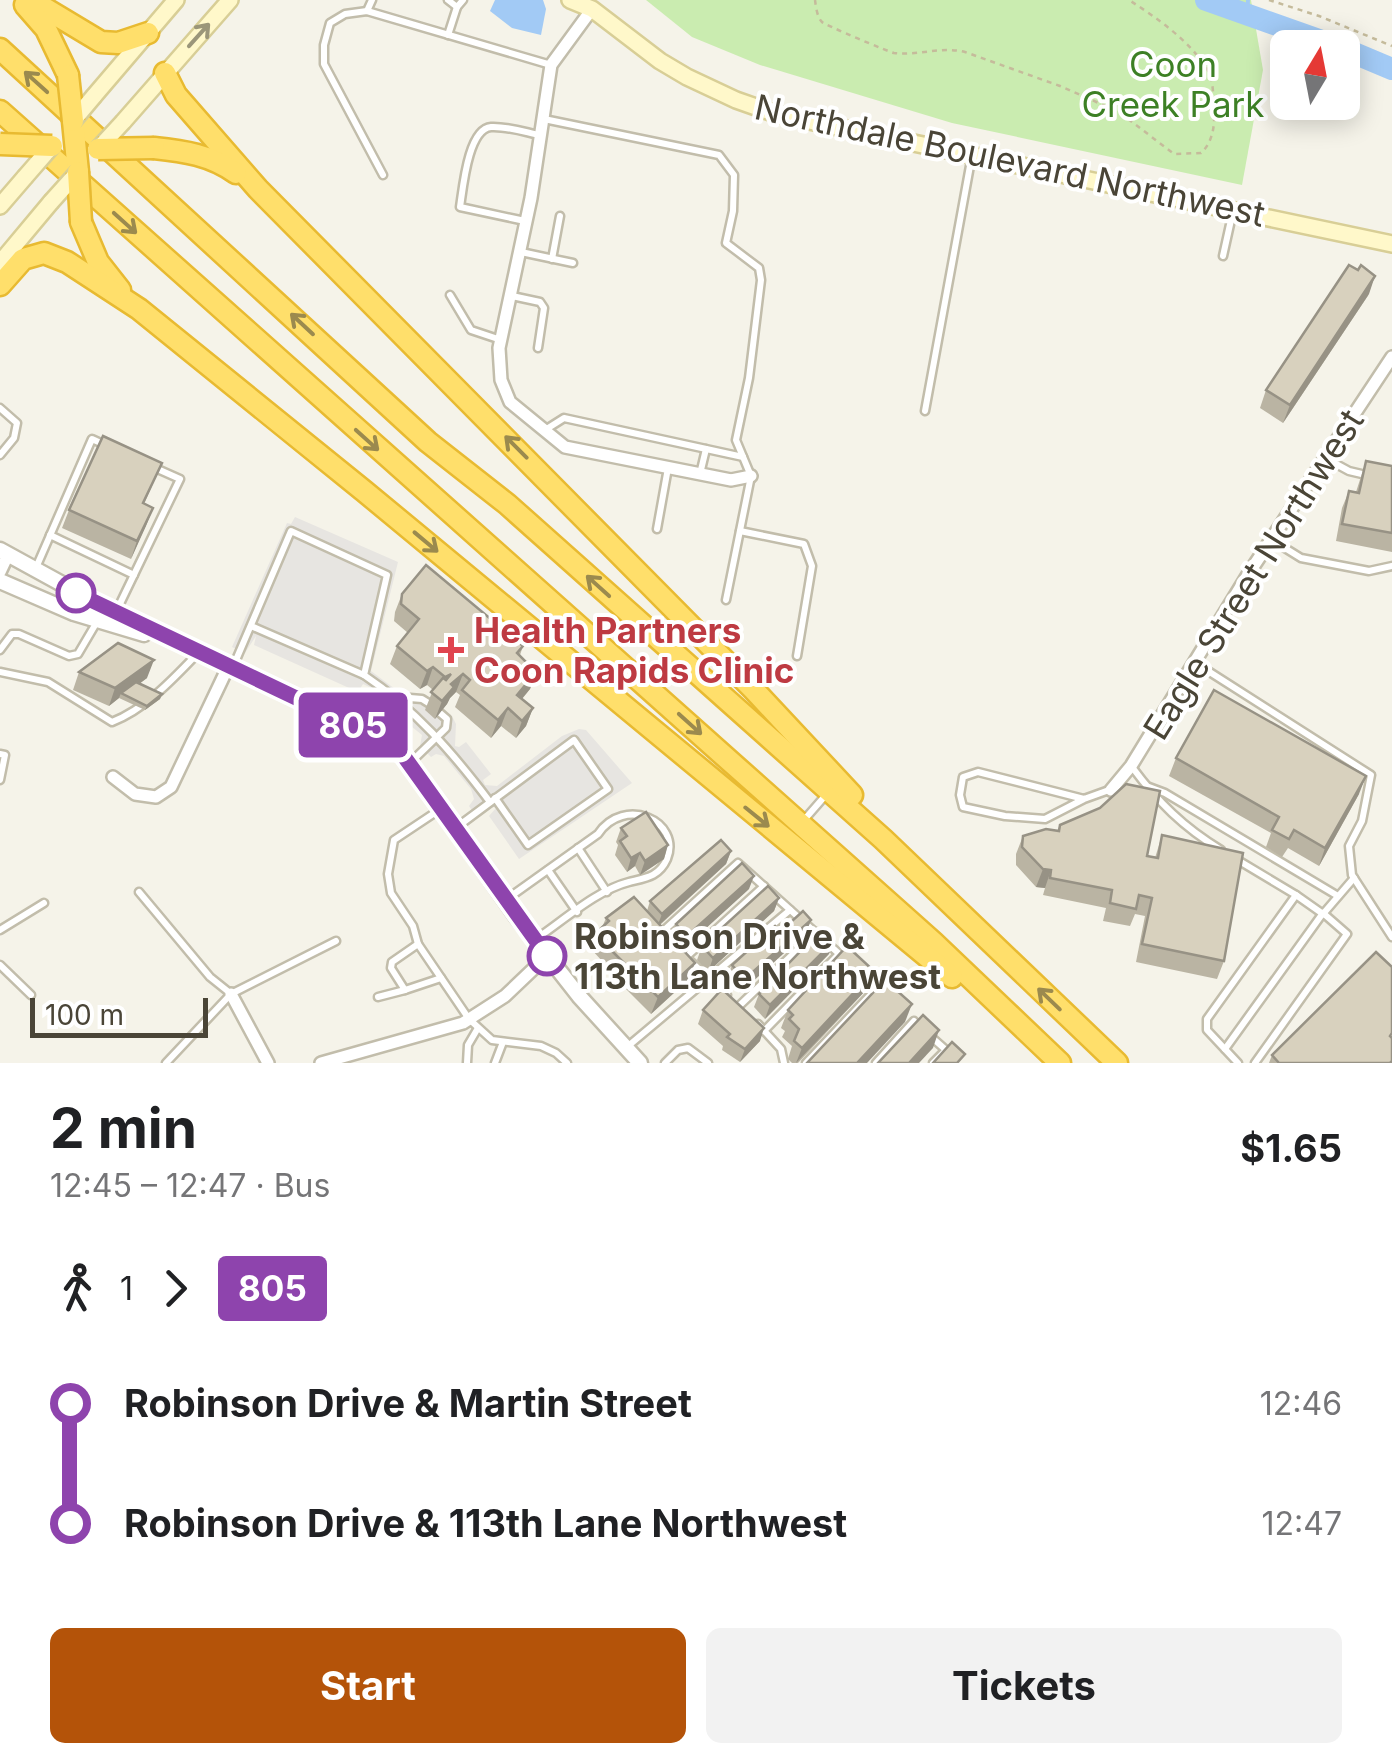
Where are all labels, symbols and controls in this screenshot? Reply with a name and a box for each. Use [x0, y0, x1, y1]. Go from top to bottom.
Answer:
one-way arrow [188, 22, 210, 48]
north arrow [1270, 30, 1360, 120]
map controls [1270, 30, 1360, 120]
park label: Coon Creek Park [1082, 43, 1264, 125]
one-way arrow [24, 71, 49, 94]
street label: Northdale Boulevard Northwest [751, 85, 1269, 235]
one-way arrow [112, 211, 137, 234]
one-way arrow [290, 313, 315, 336]
street label: Eagle Street Northwest [1134, 401, 1372, 747]
one-way arrow [354, 428, 379, 451]
one-way arrow [504, 436, 528, 460]
one-way arrow [413, 531, 439, 553]
unlabelled marker [57, 574, 95, 612]
one-way arrow [586, 575, 611, 598]
place label: Health Partners Coon Rapids Clinic [474, 609, 794, 691]
marker: Health Partners Coon Rapids Clinic [438, 637, 464, 663]
line badge: 805 [296, 692, 410, 758]
text: 805 [319, 704, 387, 746]
one-way arrow [677, 712, 702, 735]
one-way arrow [743, 806, 769, 828]
place label: Robinson Drive & 113th Lane Northwest [574, 915, 941, 997]
marker: Robinson Drive & 113th Lane Northwest [528, 937, 566, 975]
one-way arrow [1037, 987, 1061, 1011]
scale bar [30, 993, 208, 1038]
text: 100 m [45, 998, 124, 1032]
text: 2 min [50, 1095, 197, 1161]
text: $1.65 [1240, 1125, 1342, 1171]
text: 12:45 – 12:47 · Bus [50, 1166, 330, 1205]
icon: walk [50, 1261, 105, 1316]
icon: forward [148, 1261, 203, 1316]
text: 805 [238, 1267, 307, 1309]
text: 1 [120, 1269, 133, 1308]
text: Robinson Drive & Martin Street [124, 1380, 692, 1426]
text: 12:46 [1260, 1384, 1342, 1423]
text: Robinson Drive & 113th Lane Northwest [124, 1500, 847, 1546]
text: 12:47 [1261, 1504, 1342, 1543]
button: Start [50, 1628, 686, 1743]
button: Tickets [706, 1628, 1342, 1743]

